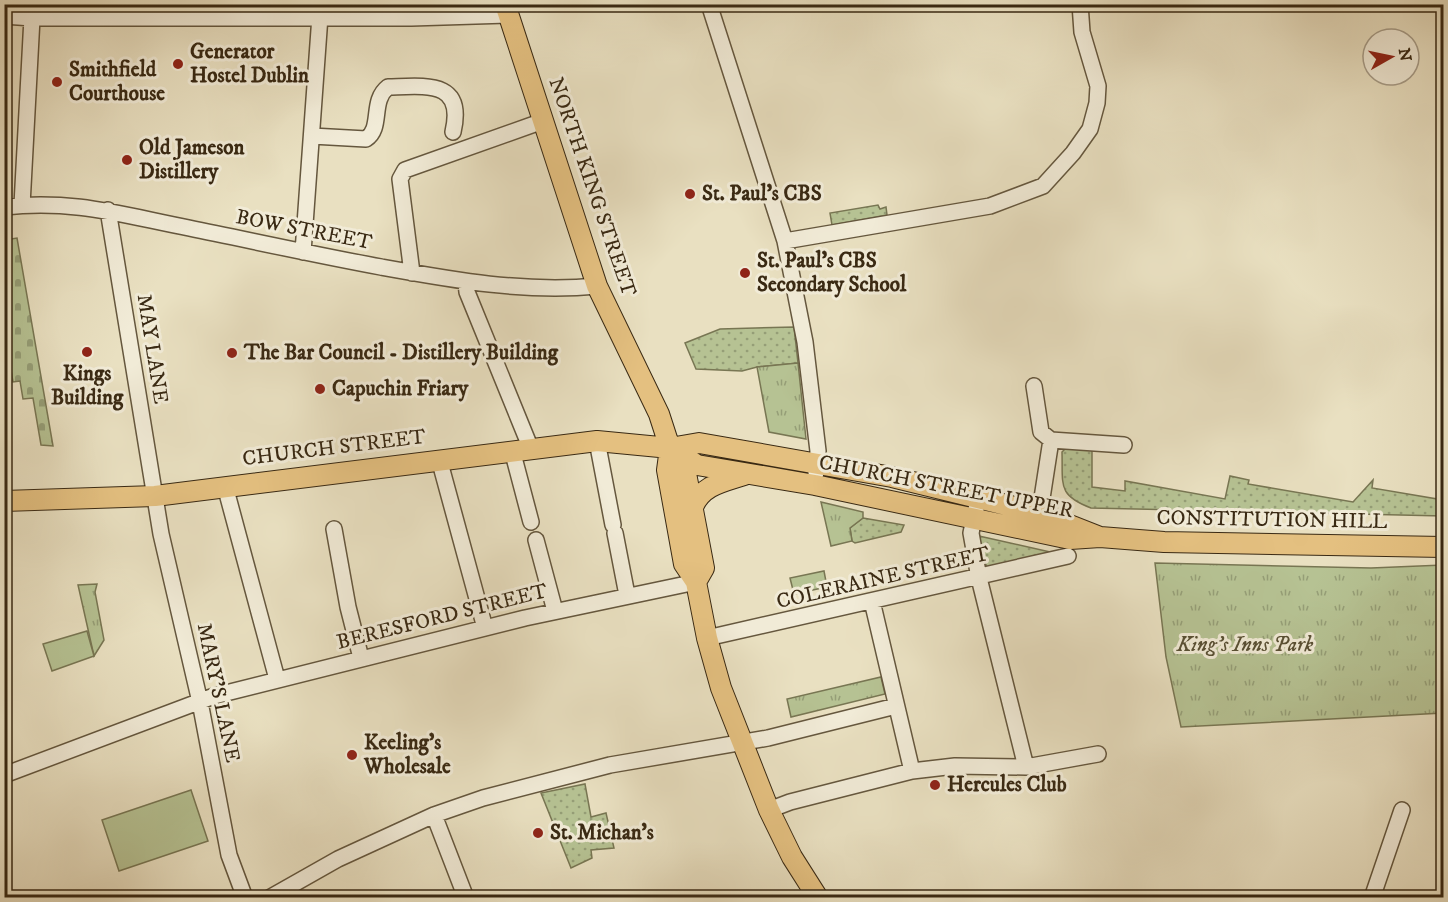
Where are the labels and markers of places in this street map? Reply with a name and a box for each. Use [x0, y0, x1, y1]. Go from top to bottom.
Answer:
place label: Generator Hostel Dublin [190, 39, 310, 89]
place label: Smithfield Courthouse [69, 57, 165, 107]
marker: Generator Hostel Dublin [171, 57, 185, 71]
marker: Smithfield Courthouse [50, 75, 64, 89]
place label: Old Jameson Distillery [139, 135, 245, 185]
marker: Old Jameson Distillery [120, 153, 134, 167]
place label: St. Paul's CBS [702, 181, 822, 207]
marker: St. Paul's CBS [683, 187, 697, 201]
place label: St. Paul's CBS Secondary School [757, 248, 907, 298]
marker: St. Paul's CBS Secondary School [738, 266, 752, 280]
place label: The Bar Council - Distillery Building [243, 340, 559, 366]
marker: Kings Building [80, 345, 94, 359]
marker: The Bar Council - Distillery Building [225, 346, 239, 360]
place label: Kings Building [51, 361, 124, 411]
place label: Capuchin Friary [332, 376, 469, 402]
marker: Capuchin Friary [313, 382, 327, 396]
place label: Keeling's Wholesale [363, 730, 451, 780]
marker: Keeling's Wholesale [345, 748, 359, 762]
place label: Hercules Club [947, 772, 1067, 798]
marker: Hercules Club [928, 778, 942, 792]
place label: St. Michan's [550, 820, 654, 846]
marker: St. Michan's [531, 826, 545, 840]

